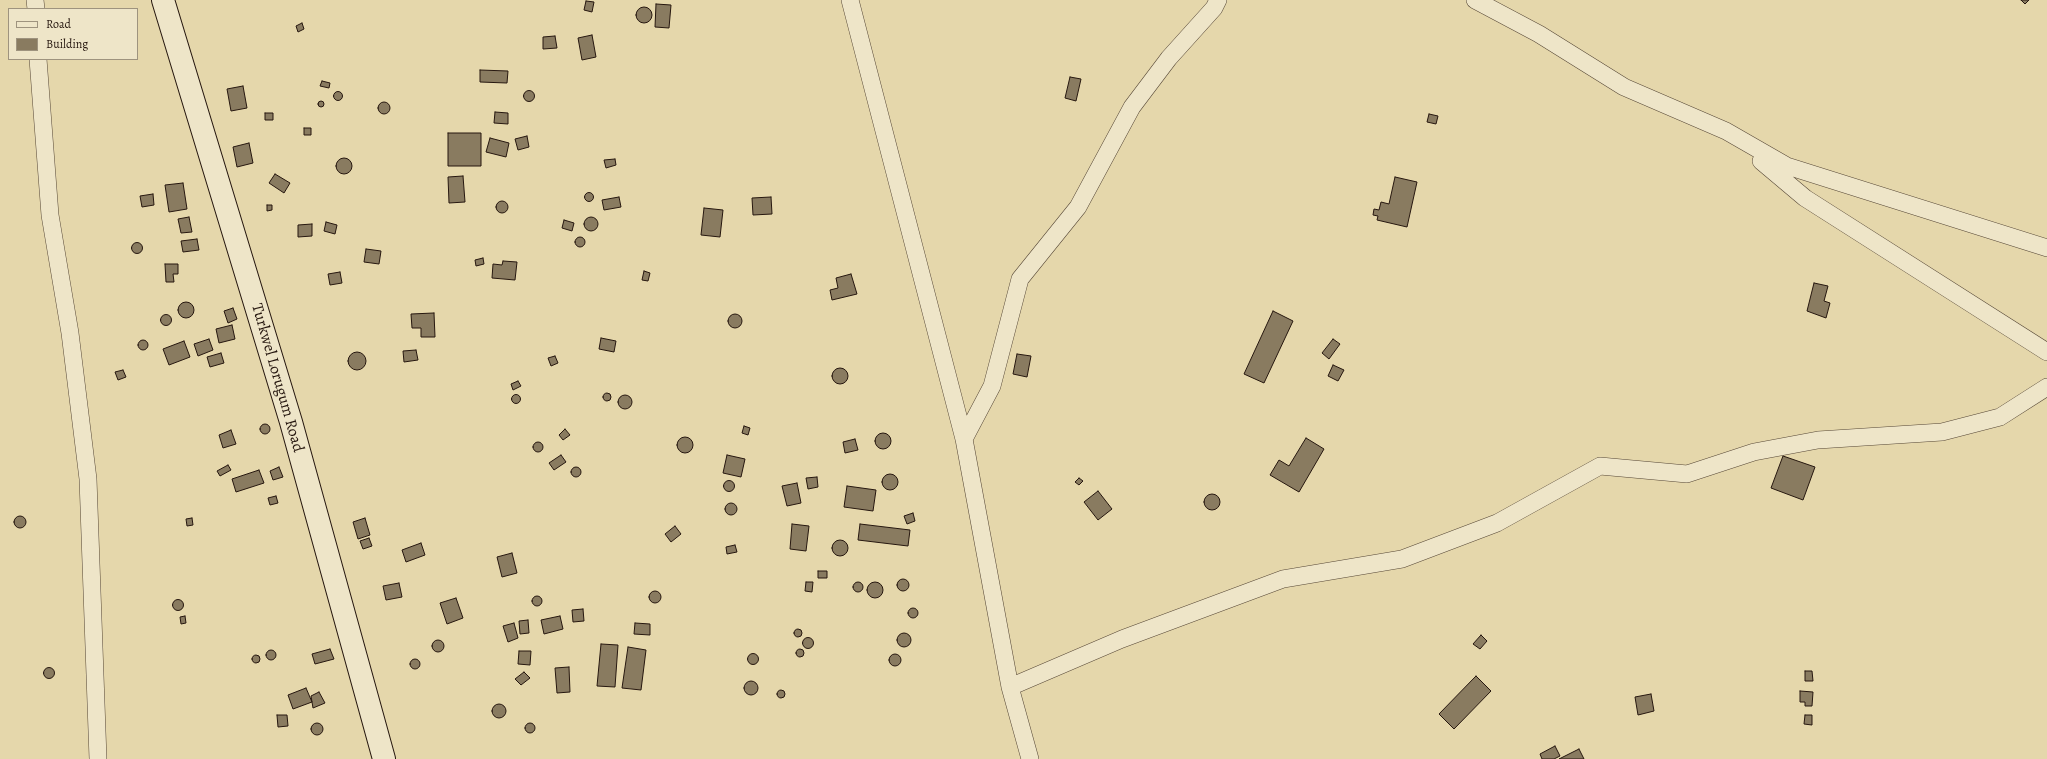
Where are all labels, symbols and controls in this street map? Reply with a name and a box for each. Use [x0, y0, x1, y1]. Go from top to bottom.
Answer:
legend [8, 8, 138, 60]
text: Road [46, 16, 71, 32]
text: Building [46, 36, 88, 52]
street label: Turkwel Lorugum Road [247, 302, 307, 454]

